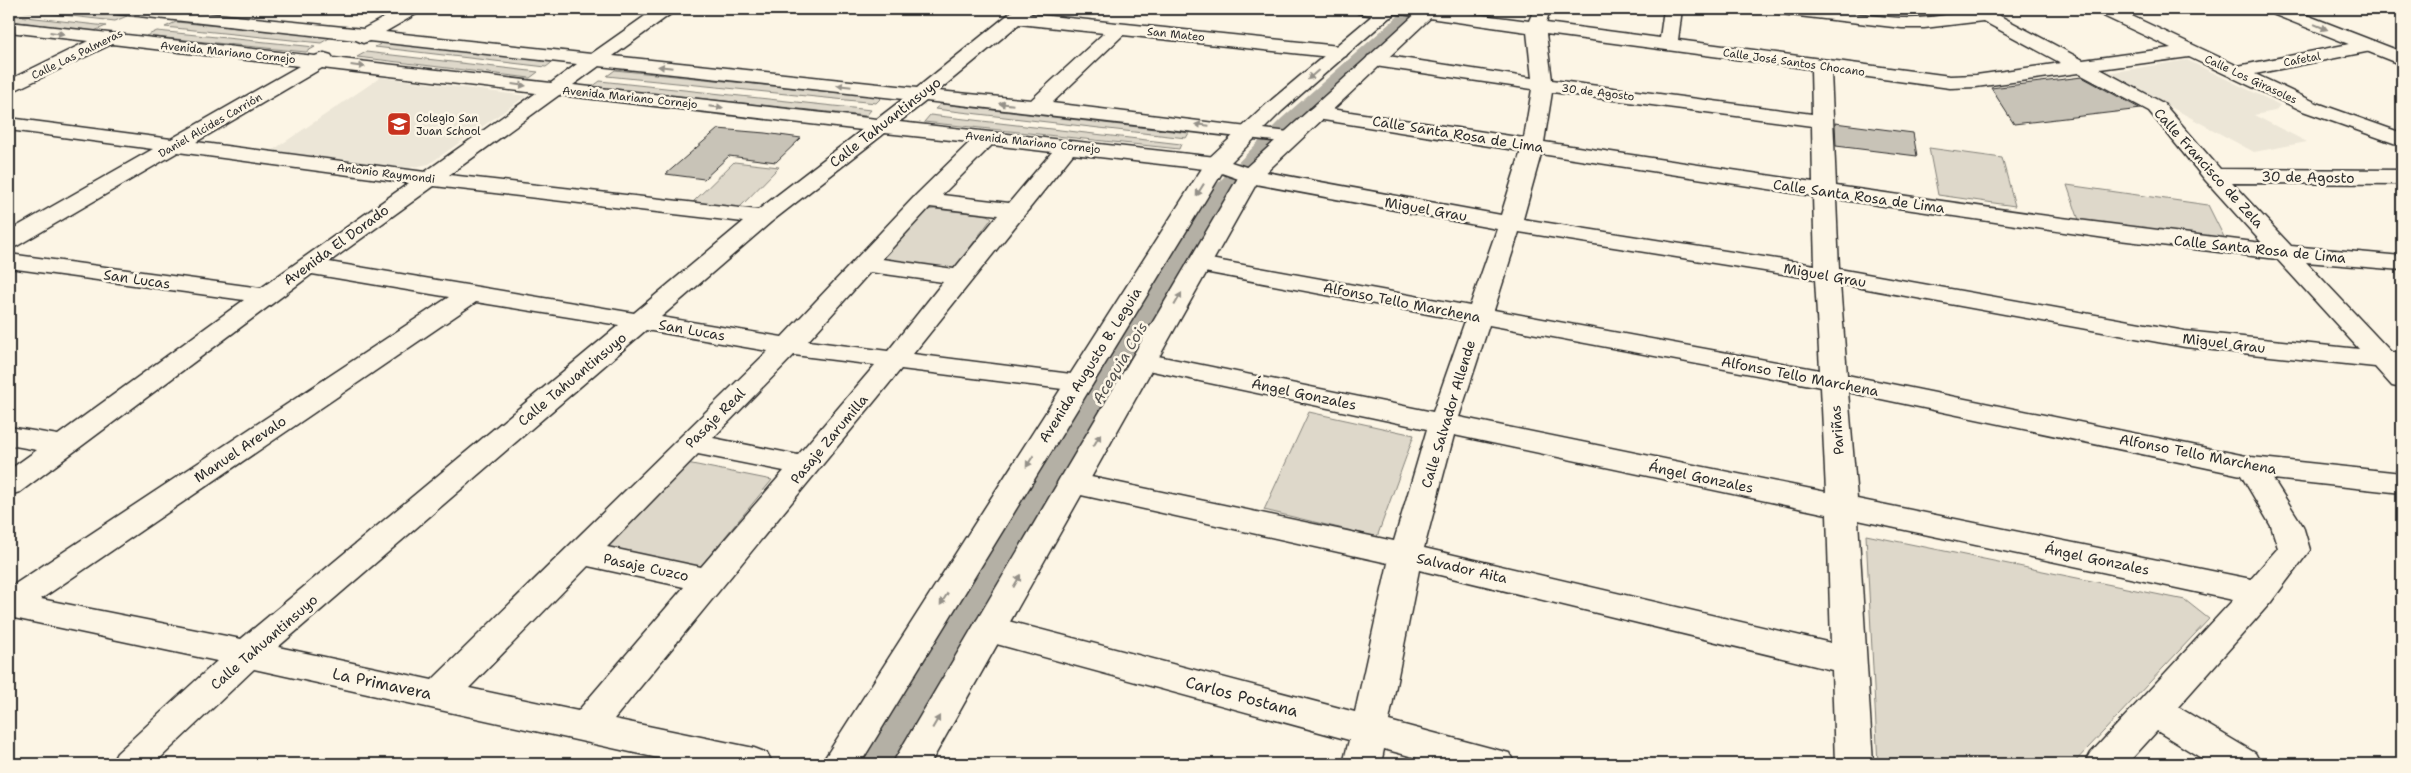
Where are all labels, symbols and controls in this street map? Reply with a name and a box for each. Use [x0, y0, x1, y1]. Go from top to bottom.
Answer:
one-way arrow [2314, 23, 2329, 31]
street label: San Mateo [1146, 24, 1206, 45]
street label: Calle Las Palmeras [29, 26, 125, 83]
one-way arrow [49, 29, 65, 37]
street label: Avenida Mariano Cornejo [160, 38, 297, 67]
street label: Calle José Santos Chocano [1722, 45, 1866, 80]
street label: Cafetal [2282, 48, 2323, 70]
street label: Calle Los Girasoles [2202, 51, 2300, 108]
one-way arrow [350, 62, 366, 70]
one-way arrow [657, 63, 673, 71]
one-way arrow [1307, 69, 1320, 80]
street label: Calle Tahuantinsuyo [826, 73, 944, 171]
one-way arrow [512, 81, 528, 89]
street label: 30 de Agosto [1561, 81, 1636, 104]
one-way arrow [836, 82, 852, 90]
street label: Avenida Mariano Cornejo [562, 83, 699, 112]
street label: Daniel Alcides Carrión [156, 89, 265, 161]
one-way arrow [997, 99, 1013, 107]
one-way arrow [708, 103, 724, 111]
street label: Calle Francisco de Zela [2150, 104, 2268, 232]
school or university icon: Colegio San Juan School [386, 111, 412, 137]
place label: Colegio San Juan School [416, 111, 481, 139]
street label: Calle Santa Rosa de Lima [1371, 112, 1545, 156]
one-way arrow [1194, 121, 1210, 129]
street label: Avenida Mariano Cornejo [965, 128, 1102, 157]
street label: Antonio Raymondi [336, 160, 436, 187]
street label: 30 de Agosto [2261, 167, 2355, 187]
street label: Calle Santa Rosa de Lima [1772, 175, 1946, 217]
one-way arrow [1195, 183, 1205, 196]
street label: Miguel Grau [1383, 193, 1469, 225]
street label: Avenida El Dorado [280, 201, 392, 289]
street label: Calle Santa Rosa de Lima [2173, 231, 2347, 267]
street label: Miguel Grau [1782, 259, 1868, 291]
street label: San Lucas [102, 265, 172, 293]
street label: Alfonso Tello Marchena [1322, 278, 1483, 326]
street label: Avenida Augusto B. Leguia [1035, 284, 1145, 446]
one-way arrow [1174, 293, 1183, 306]
street label: San Lucas [657, 315, 727, 345]
water label: Acequia Cois [1088, 318, 1152, 408]
street label: Calle Tahuantinsuyo [514, 328, 630, 430]
street label: Miguel Grau [2182, 329, 2266, 357]
street label: Calle Salvador Allende [1417, 338, 1479, 490]
street label: Alfonso Tello Marchena [1720, 352, 1881, 400]
street label: Ángel Gonzales [1250, 374, 1358, 414]
street label: Pasaje Real [681, 384, 749, 452]
street label: Pasaje Zarumilla [786, 390, 872, 488]
street label: Pariñas [1826, 404, 1848, 456]
street label: Manuel Arevalo [191, 412, 289, 486]
street label: Alfonso Tello Marchena [2118, 430, 2279, 478]
one-way arrow [1093, 433, 1102, 447]
one-way arrow [1025, 454, 1035, 468]
street label: Ángel Gonzales [1647, 457, 1755, 497]
street label: Ángel Gonzales [2043, 539, 2151, 579]
street label: Pasaje Cuzco [602, 549, 690, 585]
street label: Salvador Aita [1415, 549, 1510, 587]
one-way arrow [1012, 574, 1021, 588]
street label: Calle Tahuantinsuyo [207, 590, 321, 694]
one-way arrow [939, 592, 948, 605]
street label: La Primavera [330, 663, 433, 704]
street label: Carlos Postana [1183, 671, 1301, 722]
one-way arrow [931, 715, 940, 729]

